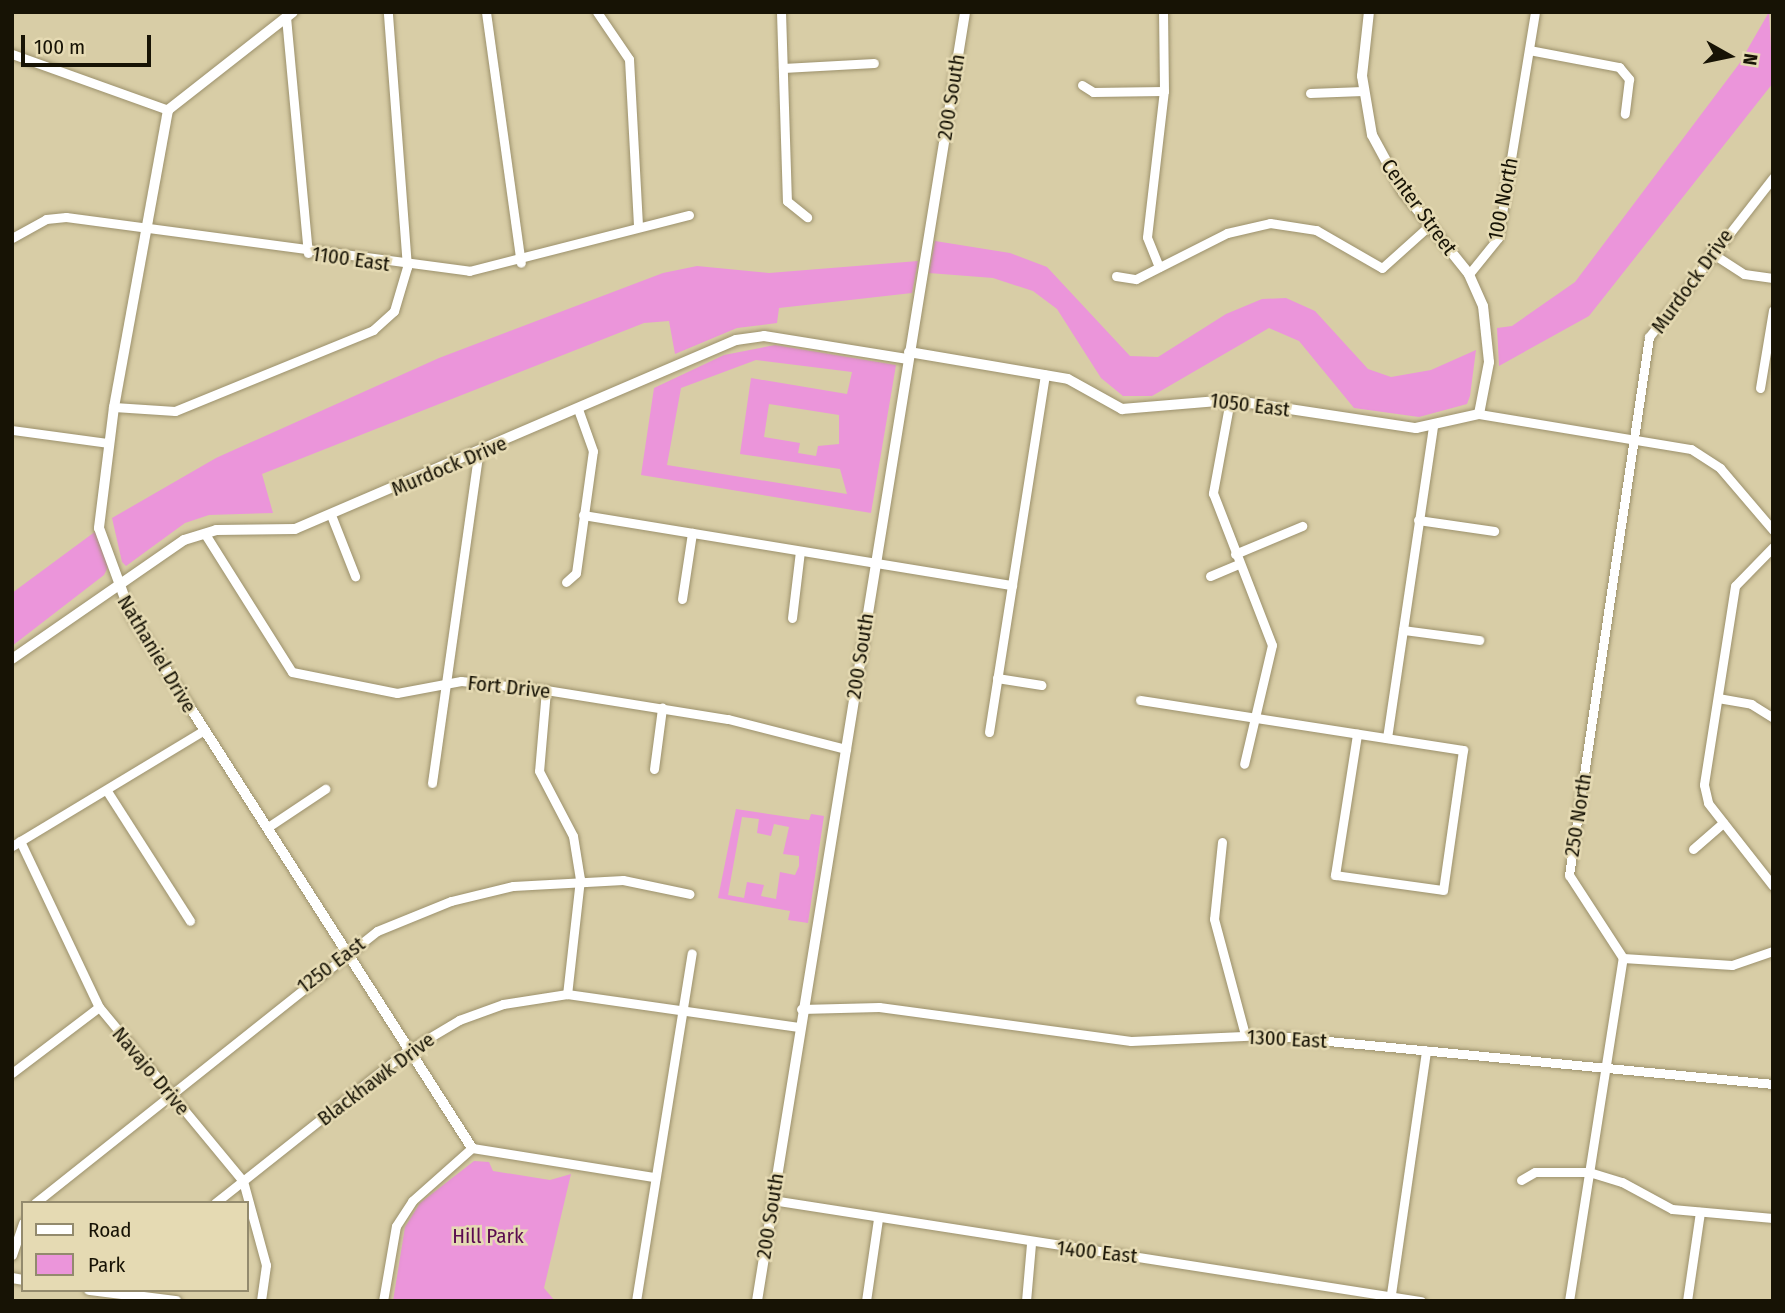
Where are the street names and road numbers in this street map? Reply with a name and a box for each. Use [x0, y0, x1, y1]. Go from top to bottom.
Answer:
street label: 200 South [932, 52, 970, 142]
street label: Center Street [1376, 154, 1462, 260]
street label: 100 North [1483, 155, 1523, 243]
street label: Murdock Drive [1646, 224, 1738, 338]
street label: 1100 East [310, 241, 392, 277]
street label: 1050 East [1209, 388, 1291, 422]
street label: Murdock Drive [387, 430, 511, 502]
street label: Nathaniel Drive [112, 591, 202, 717]
street label: 200 South [841, 611, 879, 701]
street label: Fort Drive [466, 670, 552, 704]
street label: 250 North [1559, 772, 1597, 858]
street label: 1250 East [292, 931, 370, 999]
street label: Navajo Drive [107, 1022, 195, 1120]
street label: 1300 East [1246, 1024, 1328, 1054]
street label: Blackhawk Drive [312, 1027, 440, 1131]
street label: 200 South [751, 1171, 789, 1261]
street label: 1400 East [1056, 1235, 1138, 1269]

